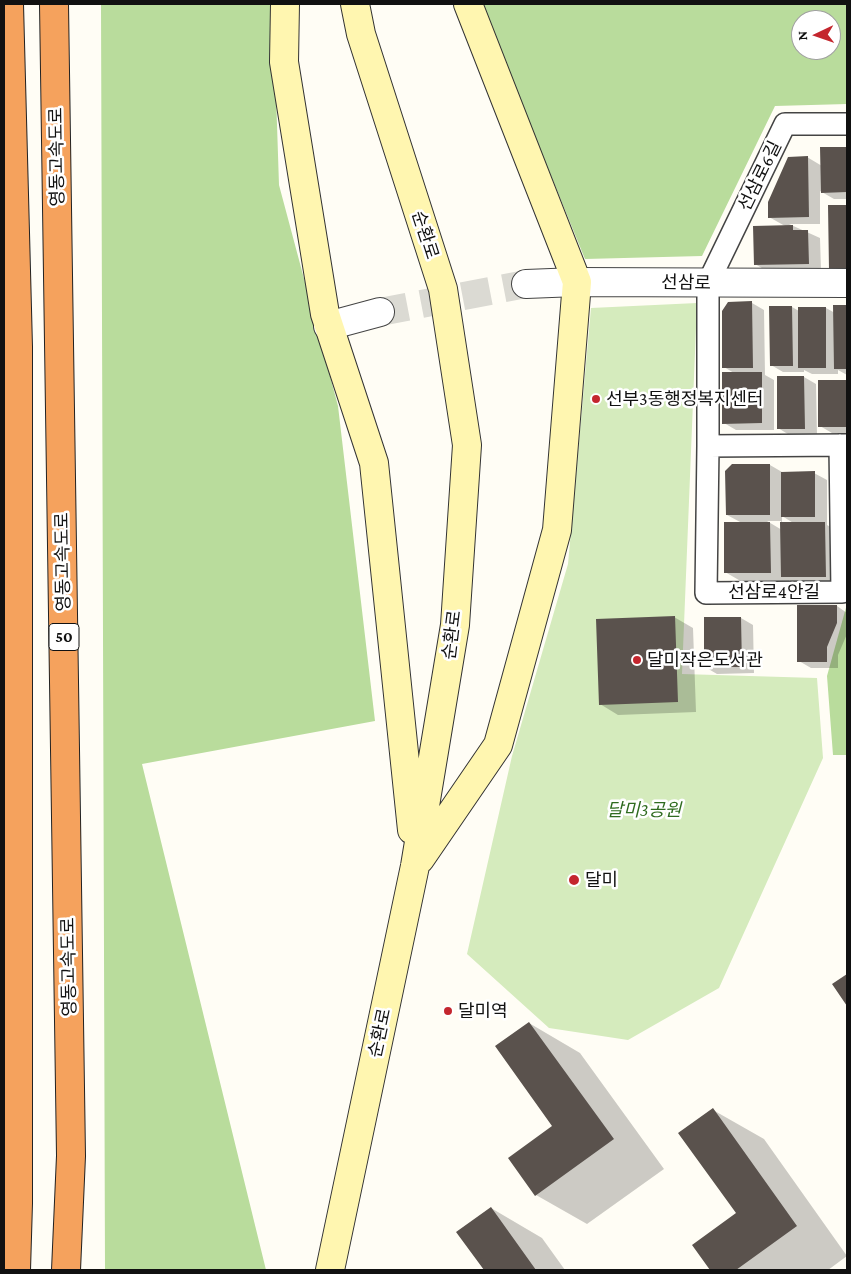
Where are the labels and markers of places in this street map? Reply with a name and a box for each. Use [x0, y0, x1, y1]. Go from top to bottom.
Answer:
place label: 선부3동행정복지센터 [606, 388, 764, 410]
marker: 선부3동행정복지센터 [590, 393, 602, 405]
place label: 달미작은도서관 [647, 649, 763, 671]
marker: 달미작은도서관 [631, 654, 643, 666]
place label: 달미 [585, 869, 618, 891]
marker: 달미 [567, 873, 581, 887]
place label: 달미역 [458, 1000, 508, 1022]
marker: 달미역 [442, 1005, 454, 1017]

